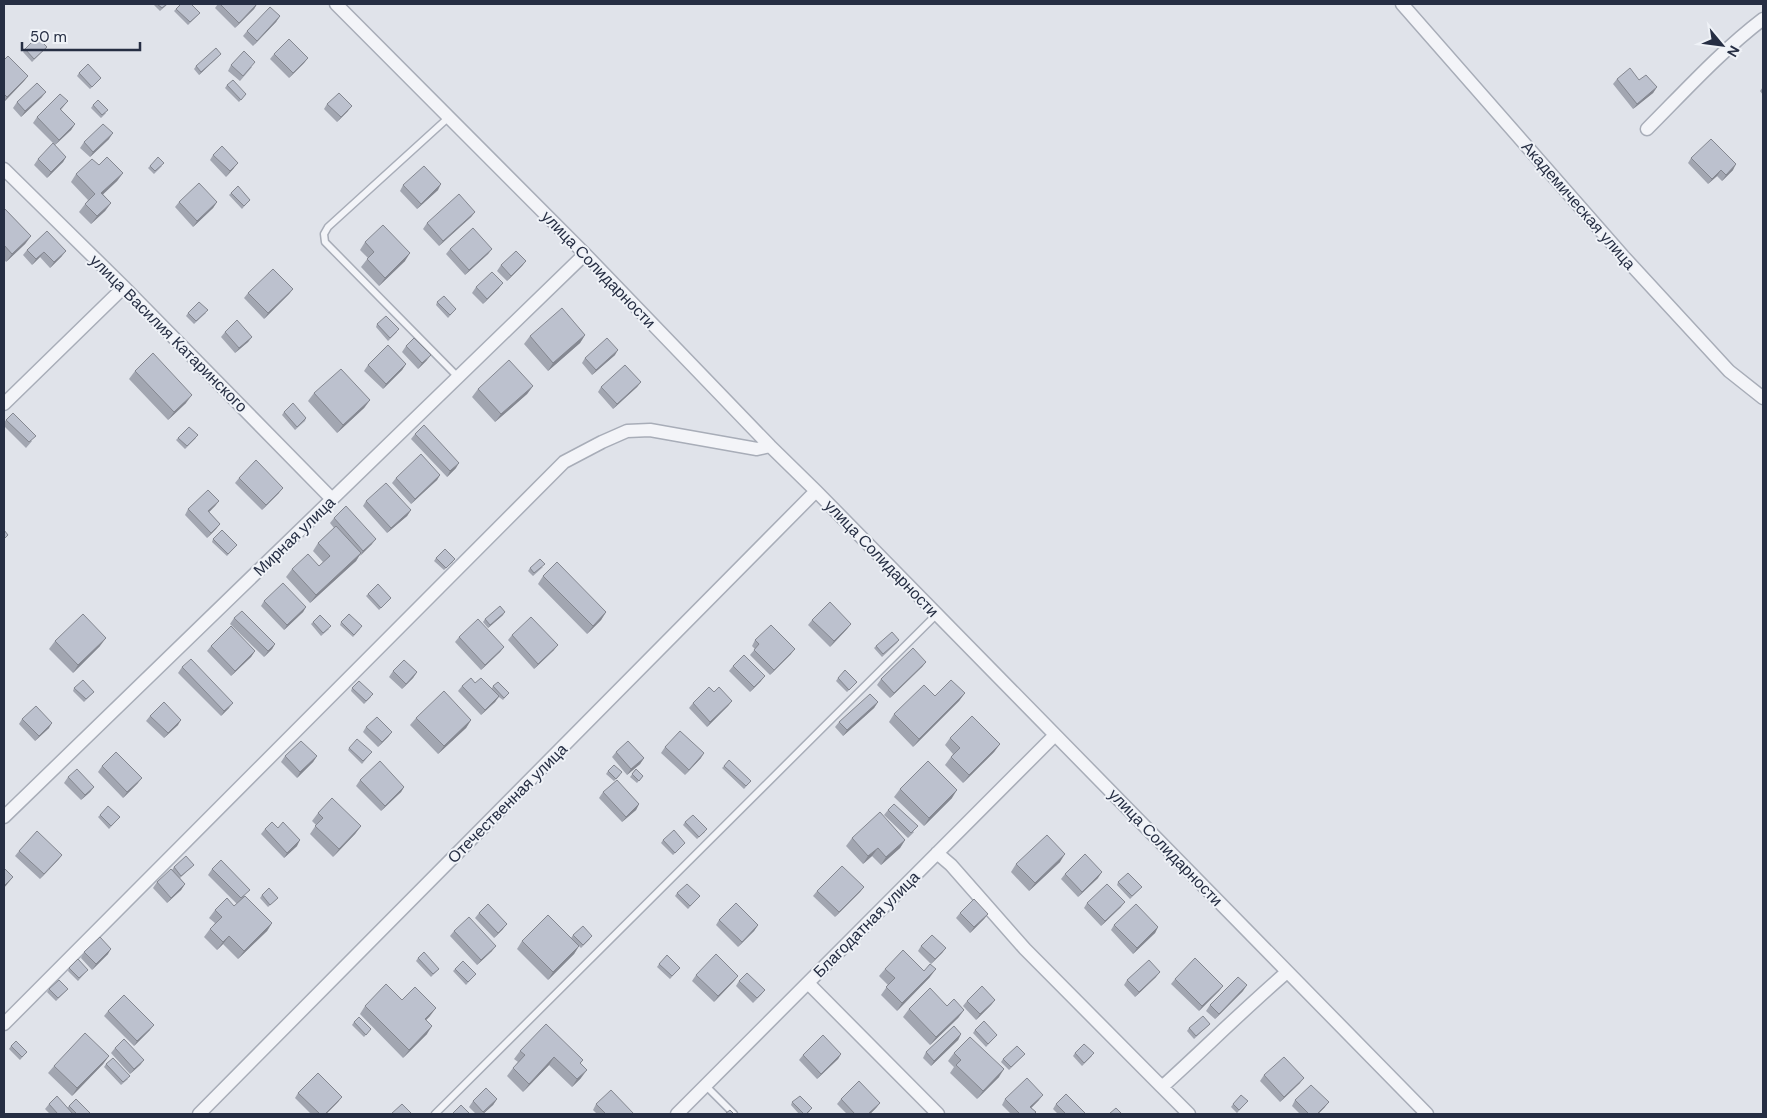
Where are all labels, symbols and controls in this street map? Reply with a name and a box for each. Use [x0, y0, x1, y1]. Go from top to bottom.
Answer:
scale bar [22, 20, 140, 52]
north arrow [1697, 20, 1747, 70]
text: 50 m [30, 27, 67, 47]
text: N [1723, 42, 1744, 60]
street label: Академическая улица [1517, 137, 1640, 274]
street label: улица Солидарности [537, 206, 660, 333]
street label: улица Василия Катаринского [85, 250, 252, 417]
street label: Мирная улица [249, 492, 340, 581]
street label: улица Солидарности [820, 495, 943, 622]
street label: Отечественная улица [443, 739, 572, 868]
street label: улица Солидарности [1104, 784, 1227, 911]
street label: Благодатная улица [809, 866, 924, 982]

